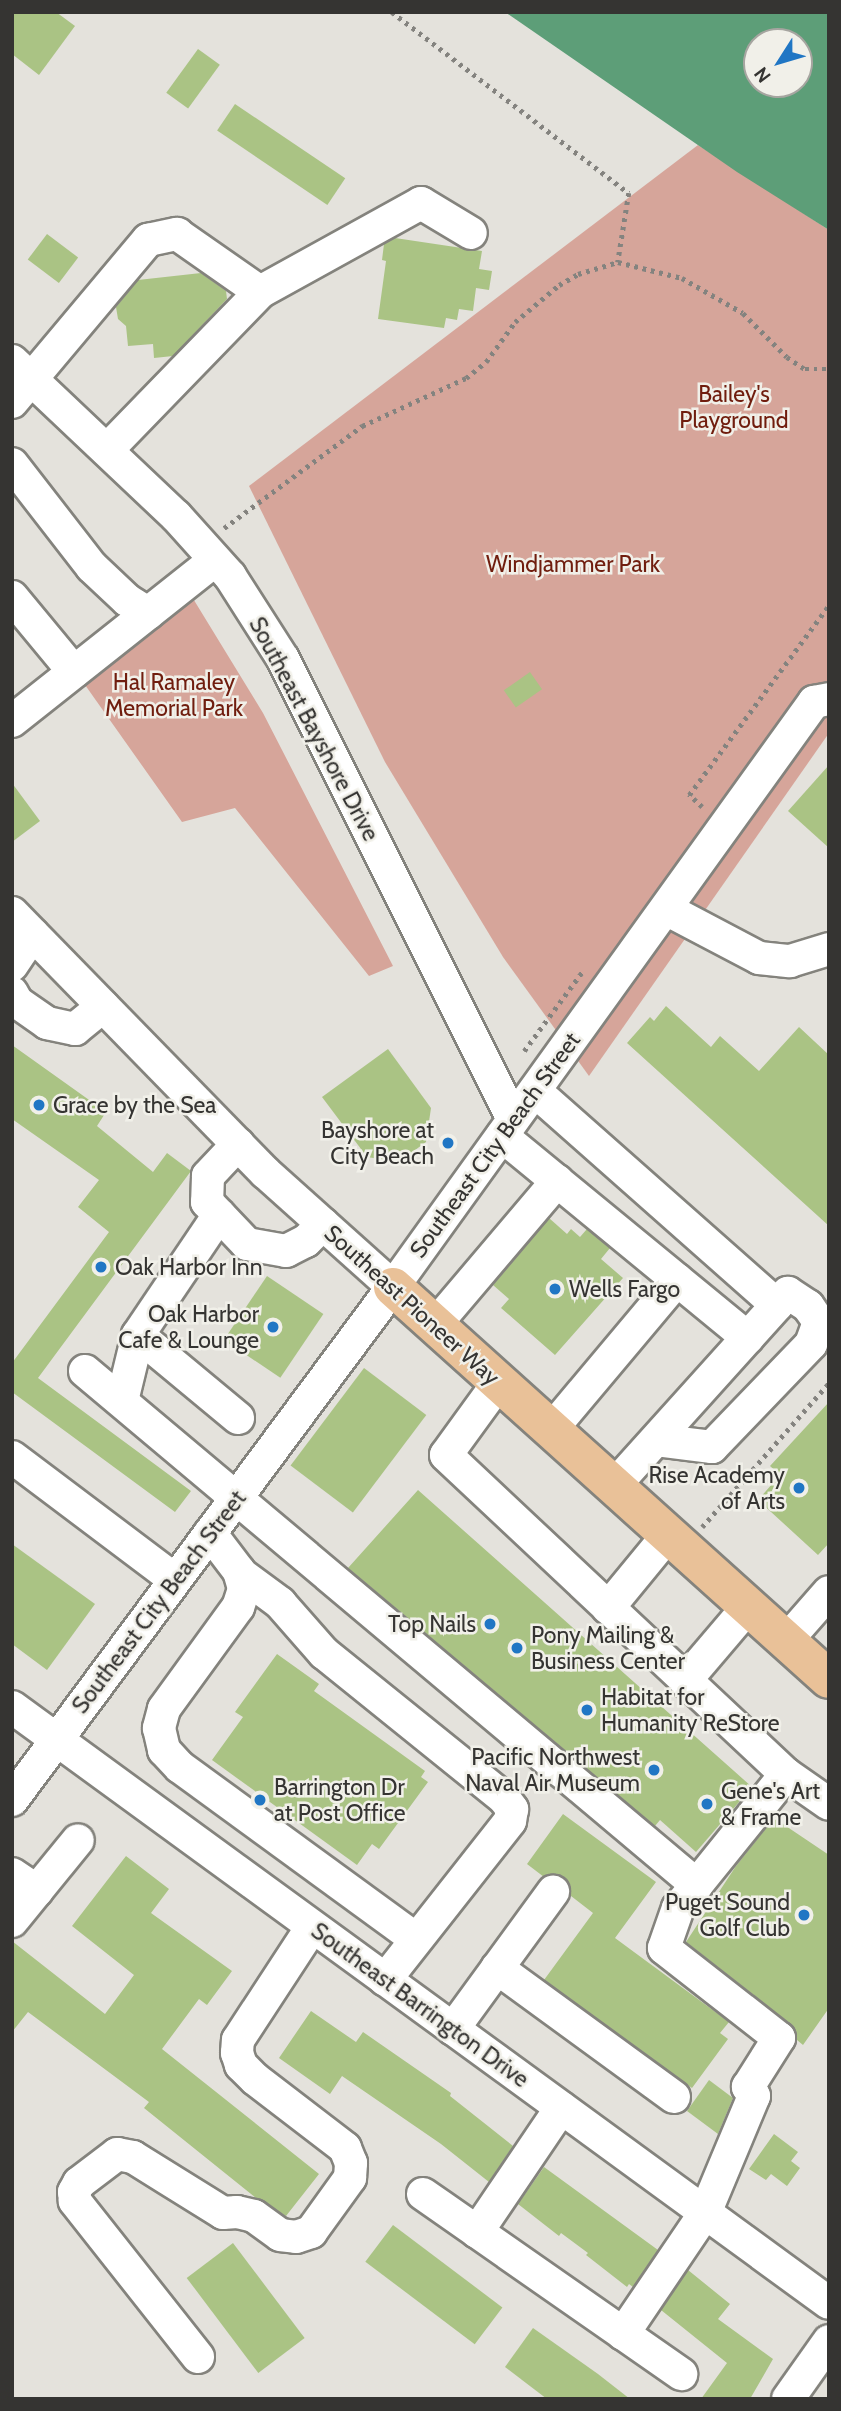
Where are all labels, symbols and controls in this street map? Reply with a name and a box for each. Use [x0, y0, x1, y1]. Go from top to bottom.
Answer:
north arrow [743, 28, 813, 98]
text: N [749, 62, 776, 87]
park label: Bailey's Playground [679, 380, 789, 434]
park label: Windjammer Park [486, 550, 660, 578]
street label: Southeast Bayshore Drive [243, 612, 385, 846]
park label: Hal Ramaley Memorial Park [105, 668, 243, 722]
street label: Southeast City Beach Street [404, 1027, 586, 1263]
place label: Grace by the Sea [53, 1091, 216, 1119]
marker: Grace by the Sea [31, 1097, 47, 1113]
place label: Bayshore at City Beach [321, 1116, 434, 1170]
marker: Bayshore at City Beach [440, 1135, 456, 1151]
street label: Southeast Pioneer Way [319, 1219, 505, 1391]
place label: Oak Harbor Inn [115, 1253, 263, 1281]
marker: Oak Harbor Inn [93, 1259, 109, 1275]
place label: Wells Fargo [569, 1275, 680, 1303]
marker: Wells Fargo [547, 1281, 563, 1297]
place label: Oak Harbor Cafe & Lounge [118, 1300, 259, 1354]
marker: Oak Harbor Cafe & Lounge [265, 1319, 281, 1335]
place label: Rise Academy of Arts [649, 1461, 785, 1515]
marker: Rise Academy of Arts [791, 1480, 807, 1496]
street label: Southeast City Beach Street [66, 1485, 252, 1719]
place label: Top Nails [388, 1610, 476, 1638]
marker: Top Nails [482, 1616, 498, 1632]
place label: Pony Mailing & Business Center [531, 1621, 685, 1675]
marker: Pony Mailing & Business Center [509, 1640, 525, 1656]
place label: Habitat for Humanity ReStore [601, 1683, 780, 1737]
marker: Habitat for Humanity ReStore [579, 1702, 595, 1718]
place label: Pacific Northwest Naval Air Museum [465, 1743, 640, 1797]
marker: Pacific Northwest Naval Air Museum [646, 1762, 662, 1778]
place label: Barrington Dr at Post Office [274, 1773, 405, 1827]
place label: Gene's Art & Frame [721, 1777, 820, 1831]
marker: Barrington Dr at Post Office [252, 1792, 268, 1808]
marker: Gene's Art & Frame [699, 1796, 715, 1812]
place label: Puget Sound Golf Club [665, 1888, 790, 1942]
marker: Puget Sound Golf Club [796, 1907, 812, 1923]
street label: Southeast Barrington Drive [306, 1917, 534, 2093]

